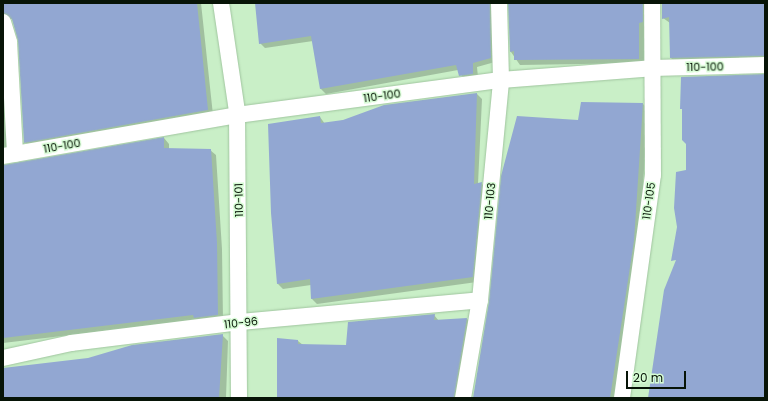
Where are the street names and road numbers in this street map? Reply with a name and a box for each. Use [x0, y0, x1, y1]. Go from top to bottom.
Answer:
street label: 110-100 [686, 60, 724, 74]
street label: 110-100 [363, 87, 401, 105]
street label: 110-100 [42, 136, 82, 156]
street label: 110-103 [482, 182, 498, 220]
street label: 110-105 [640, 182, 658, 220]
street label: 110-101 [232, 183, 246, 217]
street label: 110-96 [223, 315, 259, 331]

